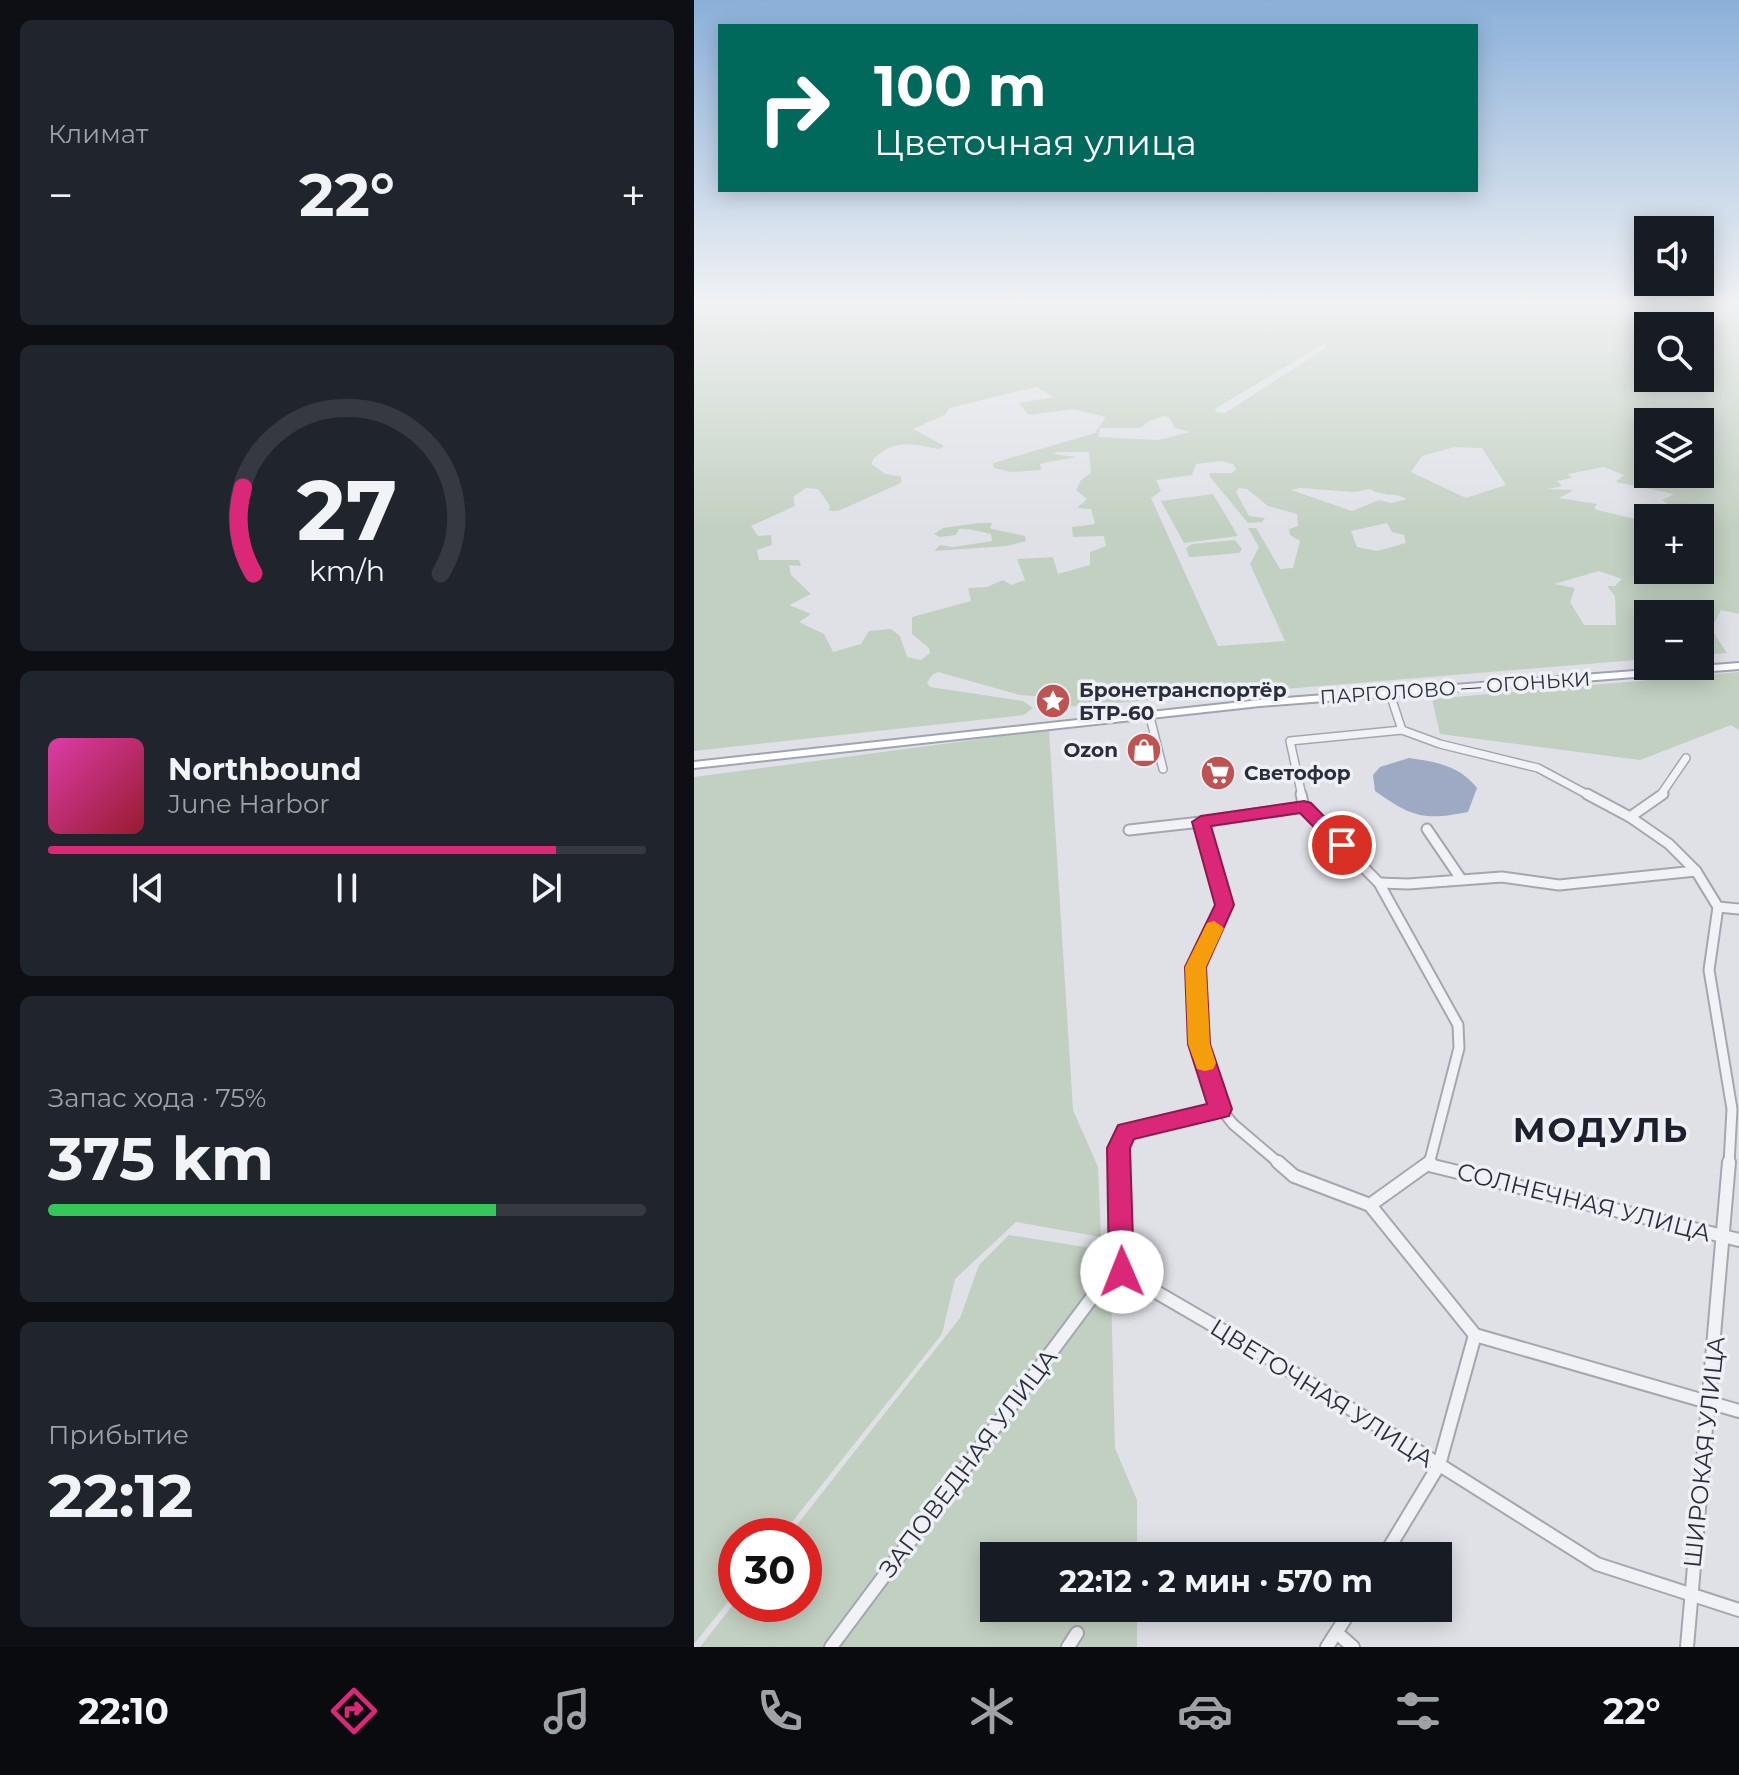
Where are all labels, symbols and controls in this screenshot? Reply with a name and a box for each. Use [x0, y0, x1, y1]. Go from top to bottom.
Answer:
text: 100 m [874, 52, 1047, 120]
icon: right [742, 56, 846, 160]
text: Климат [48, 118, 148, 150]
text: Цветочная улица [874, 120, 1197, 164]
text: 22° [299, 158, 395, 231]
text: − [48, 168, 73, 222]
text: + [621, 168, 646, 222]
map controls [1634, 216, 1714, 680]
button: sound [1634, 216, 1714, 296]
button: search [1634, 312, 1714, 392]
button: layers [1634, 408, 1714, 488]
text: 27 [297, 459, 397, 561]
button: + [1634, 504, 1714, 584]
text: km/h [309, 553, 385, 588]
button: − [1634, 600, 1714, 680]
street label: ПАРГОЛОВО — ОГОНЬКИ [1319, 667, 1591, 709]
place label: Бронетранспортёр БТР-60 [1079, 678, 1287, 725]
place icon: Бронетранспортёр БТР-60 [1034, 682, 1072, 720]
shop icon: Ozon [1125, 731, 1163, 769]
place label: Ozon [1063, 738, 1118, 762]
text: Northbound [168, 751, 362, 788]
supermarket icon: Светофор [1199, 754, 1237, 792]
place label: Светофор [1244, 761, 1351, 785]
text: June Harbor [168, 788, 330, 820]
pin [1308, 811, 1376, 879]
icon: arrive [1320, 823, 1364, 867]
icon: previous [126, 866, 170, 910]
icon: pause [325, 866, 369, 910]
icon: next [524, 866, 568, 910]
text: Запас хода · 75% [48, 1082, 266, 1114]
district label: МОДУЛЬ [1513, 1109, 1689, 1151]
text: 375 km [48, 1122, 274, 1195]
street label: СОЛНЕЧНАЯ УЛИЦА [1454, 1156, 1714, 1248]
position arrow [1080, 1230, 1164, 1314]
street label: ЦВЕТОЧНАЯ УЛИЦА [1205, 1312, 1439, 1474]
street label: ШИРОКАЯ УЛИЦА [1677, 1335, 1731, 1569]
street label: ЗАПОВЕДНАЯ УЛИЦА [873, 1343, 1063, 1583]
text: Прибытие [48, 1419, 189, 1451]
text: 22:12 [48, 1459, 193, 1532]
speed limit sign: 30 [718, 1518, 822, 1622]
text: 22:12 · 2 мин · 570 m [1059, 1563, 1373, 1600]
icon: directions [326, 1683, 382, 1739]
icon: music [539, 1683, 595, 1739]
icon: phone [752, 1683, 808, 1739]
icon: climate [964, 1683, 1020, 1739]
icon: car [1177, 1683, 1233, 1739]
icon: filters [1390, 1683, 1446, 1739]
text: 22:10 [78, 1689, 169, 1733]
text: 22° [1603, 1689, 1661, 1733]

